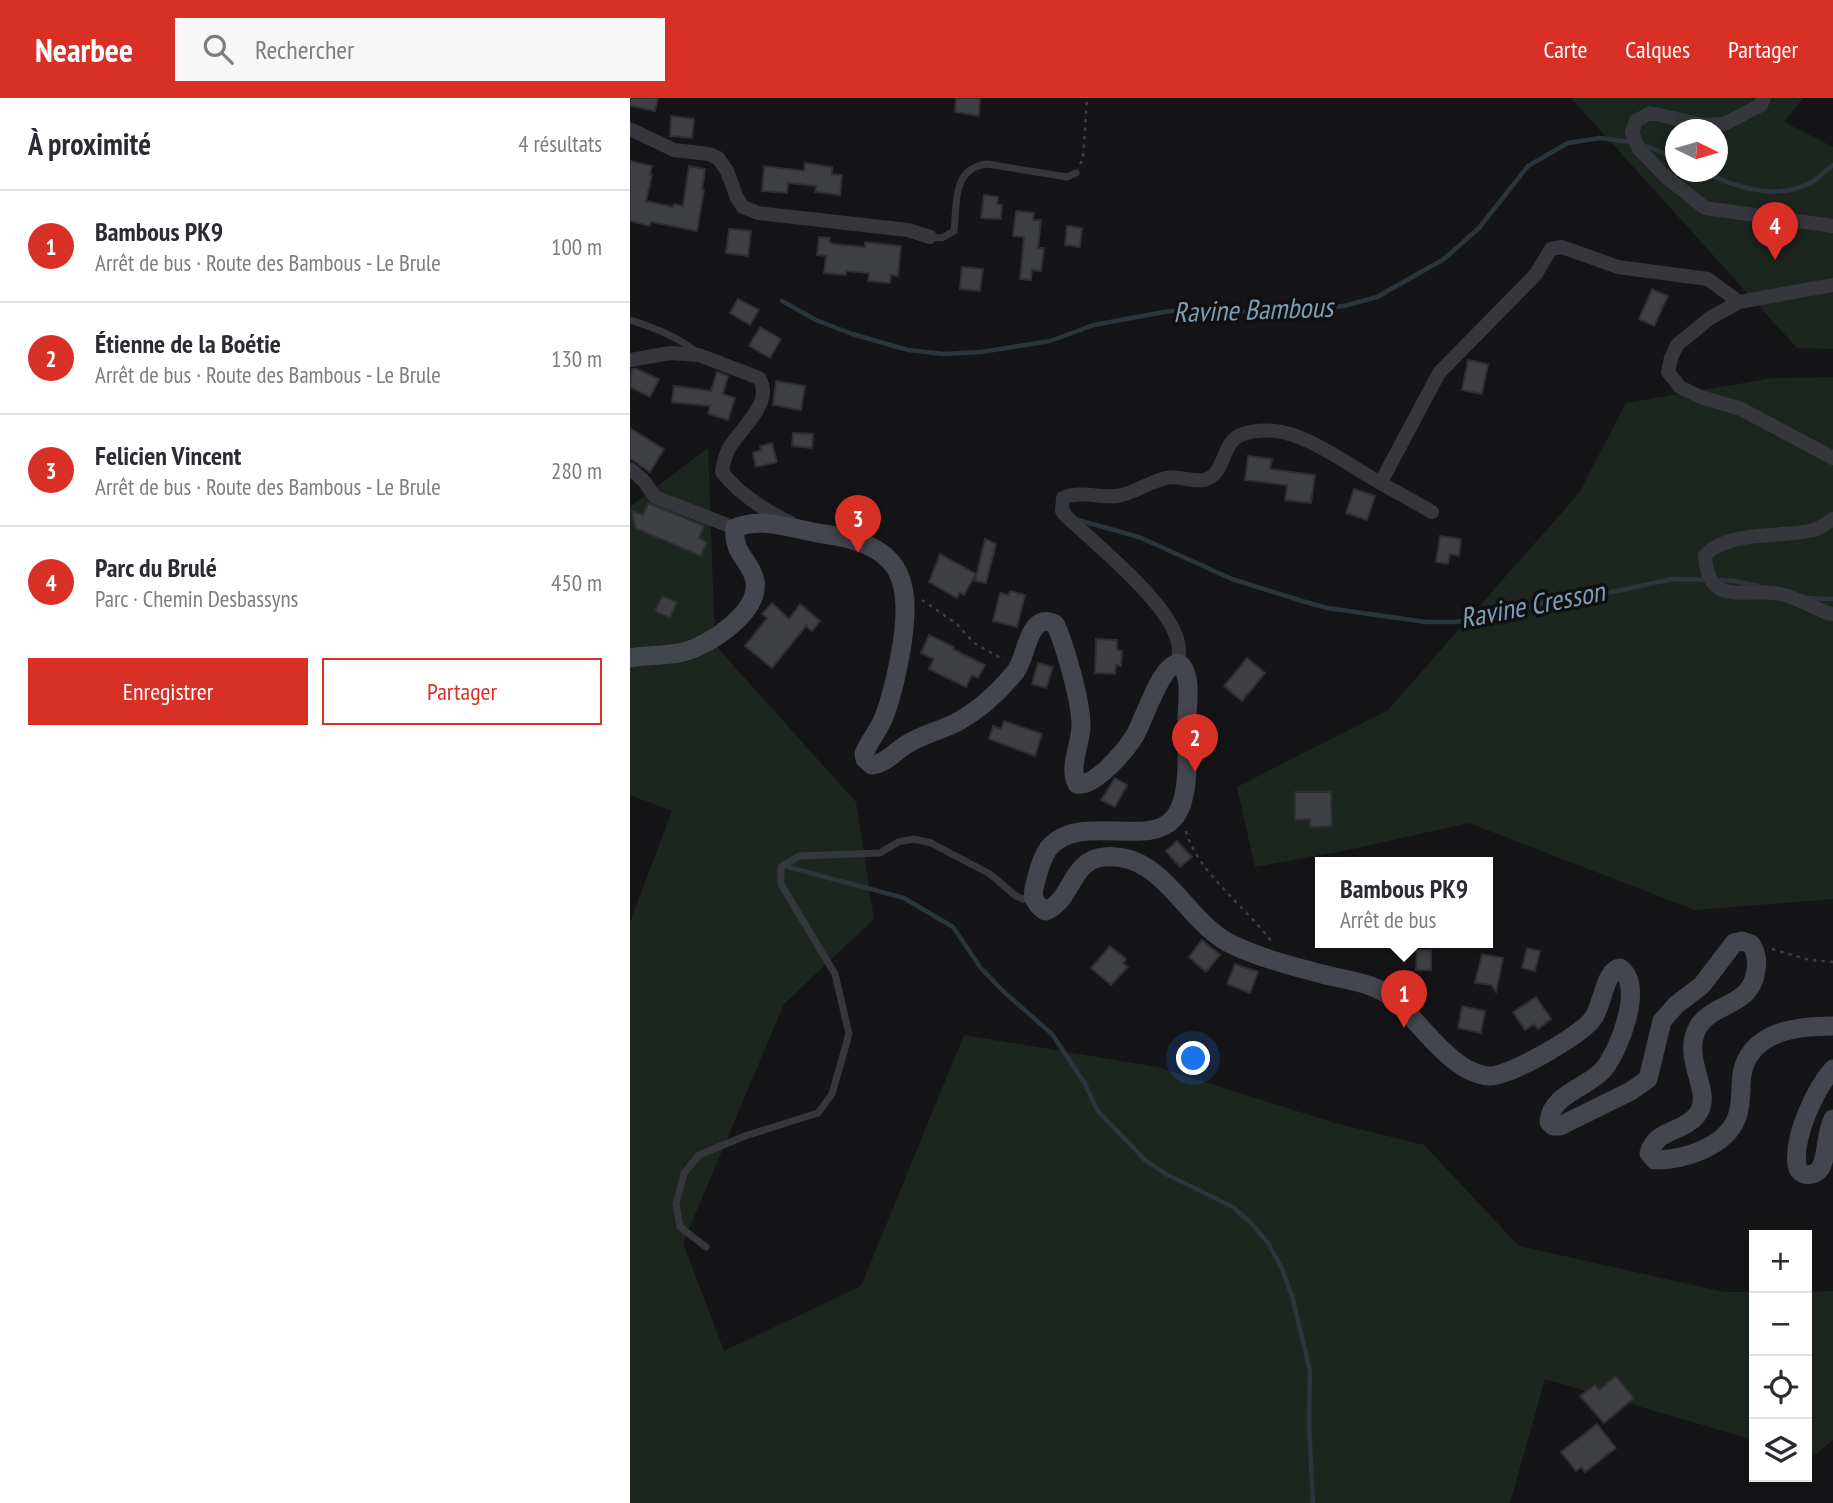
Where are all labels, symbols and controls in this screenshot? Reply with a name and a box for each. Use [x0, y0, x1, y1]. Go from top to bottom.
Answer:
search box [175, 18, 665, 81]
text: Nearbee [35, 28, 133, 71]
icon: search [199, 30, 237, 68]
text: Rechercher [255, 33, 354, 66]
text: Carte [1544, 34, 1587, 65]
text: Calques [1625, 34, 1690, 65]
text: Partager [1728, 34, 1798, 65]
north arrow [1665, 119, 1728, 182]
text: À proximité [28, 124, 151, 163]
text: 4 résultats [518, 129, 602, 158]
pin: 4 [1752, 202, 1798, 260]
text: Bambous PK9 [95, 215, 223, 248]
text: 1 [46, 232, 57, 261]
text: 100 m [551, 232, 602, 261]
text: Arrêt de bus · Route des Bambous - Le Brule [95, 248, 441, 277]
water label: Ravine Bambous [1172, 288, 1336, 330]
text: Étienne de la Boétie [95, 327, 281, 360]
text: 2 [46, 344, 57, 373]
text: 130 m [551, 344, 602, 373]
text: Arrêt de bus · Route des Bambous - Le Brule [95, 360, 441, 389]
text: Felicien Vincent [95, 439, 241, 472]
text: 3 [46, 456, 57, 485]
text: 280 m [551, 456, 602, 485]
text: Arrêt de bus · Route des Bambous - Le Brule [95, 472, 441, 501]
pin: 3 [835, 495, 881, 553]
text: Parc du Brulé [95, 551, 217, 584]
text: 4 [46, 568, 57, 597]
text: 450 m [551, 568, 602, 597]
water label: Ravine Cresson [1457, 572, 1609, 636]
text: Parc · Chemin Desbassyns [95, 584, 298, 613]
button: Enregistrer [28, 658, 308, 725]
button: Partager [322, 658, 602, 725]
pin: 2 [1172, 714, 1218, 772]
popup [1315, 857, 1493, 948]
text: Bambous PK9 [1340, 872, 1468, 905]
text: Arrêt de bus [1340, 905, 1436, 934]
pin: 1 [1381, 970, 1427, 1028]
your location [1176, 1041, 1210, 1075]
map controls [1749, 1230, 1812, 1482]
button: + [1749, 1230, 1812, 1293]
button: − [1749, 1293, 1812, 1356]
button: locate [1749, 1356, 1812, 1419]
button: layers [1749, 1419, 1812, 1482]

